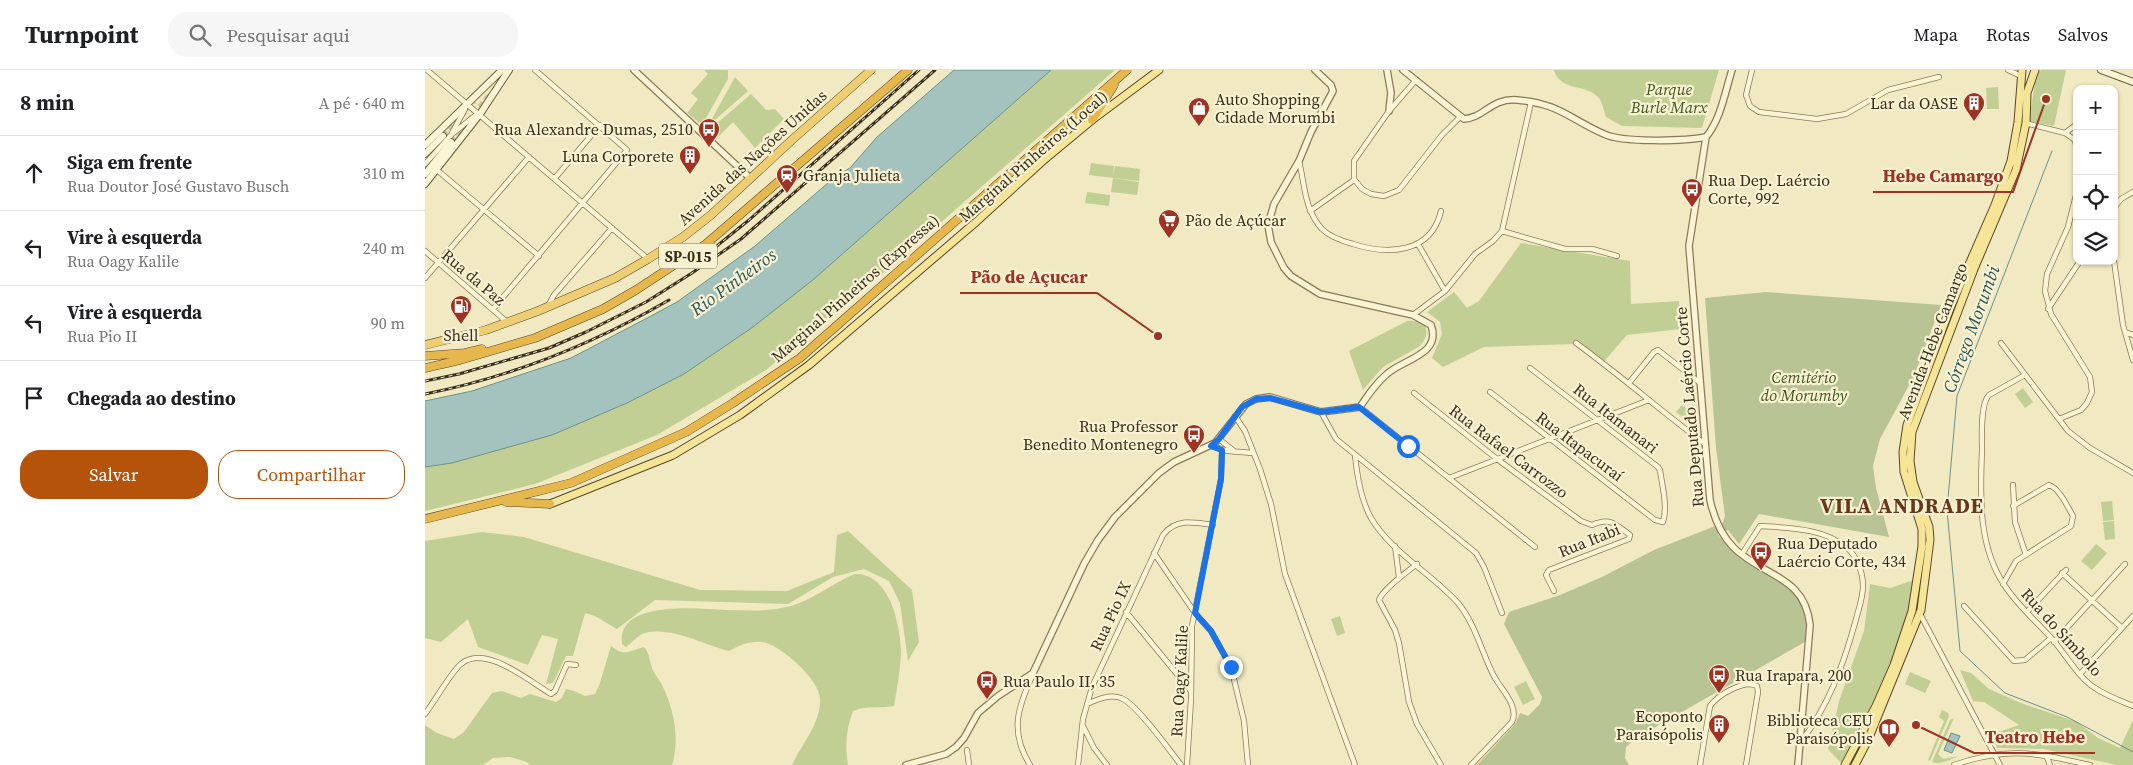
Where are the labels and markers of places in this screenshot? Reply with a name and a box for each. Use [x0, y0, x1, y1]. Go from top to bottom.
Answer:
place label: Auto Shopping Cidade Morumbi [1215, 88, 1336, 128]
building icon: Lar da OASE [1962, 91, 1986, 122]
place label: Lar da OASE [1870, 92, 1958, 114]
shop icon: Auto Shopping Cidade Morumbi [1187, 96, 1211, 127]
bus stop icon: Rua Alexandre Dumas, 2510 [697, 117, 721, 148]
place label: Rua Alexandre Dumas, 2510 [494, 118, 693, 140]
building icon: Luna Corporete [678, 144, 702, 175]
place label: Luna Corporete [562, 145, 674, 167]
callout: Hebe Camargo [1873, 159, 2013, 192]
station icon: Granja Julieta [775, 163, 799, 194]
place label: Granja Julieta [803, 164, 901, 186]
place label: Rua Dep. Laércio Corte, 992 [1708, 169, 1830, 209]
bus stop icon: Rua Dep. Laércio Corte, 992 [1680, 177, 1704, 208]
supermarket icon: Pão de Açúcar [1157, 208, 1181, 239]
place label: Pão de Açúcar [1185, 209, 1286, 231]
callout: Pão de Açucar [960, 260, 1097, 293]
fuel station icon: Shell [449, 294, 473, 325]
place label: Shell [443, 324, 479, 346]
place label: Rua Professor Benedito Montenegro [1023, 415, 1178, 455]
bus stop icon: Rua Professor Benedito Montenegro [1182, 423, 1206, 454]
place label: Rua Deputado Laércio Corte, 434 [1777, 532, 1906, 572]
bus stop icon: Rua Deputado Laércio Corte, 434 [1749, 540, 1773, 571]
bus stop icon: Rua Irapara, 200 [1707, 663, 1731, 694]
place label: Rua Irapara, 200 [1735, 664, 1851, 686]
bus stop icon: Rua Paulo II, 35 [975, 669, 999, 700]
place label: Rua Paulo II, 35 [1003, 670, 1115, 692]
place label: Ecoponto Paraisópolis [1616, 705, 1703, 745]
place label: Biblioteca CEU Paraisópolis [1767, 709, 1873, 749]
building icon: Ecoponto Paraisópolis [1707, 713, 1731, 744]
library icon: Biblioteca CEU Paraisópolis [1877, 717, 1901, 748]
callout: Teatro Hebe [1974, 720, 2095, 753]

